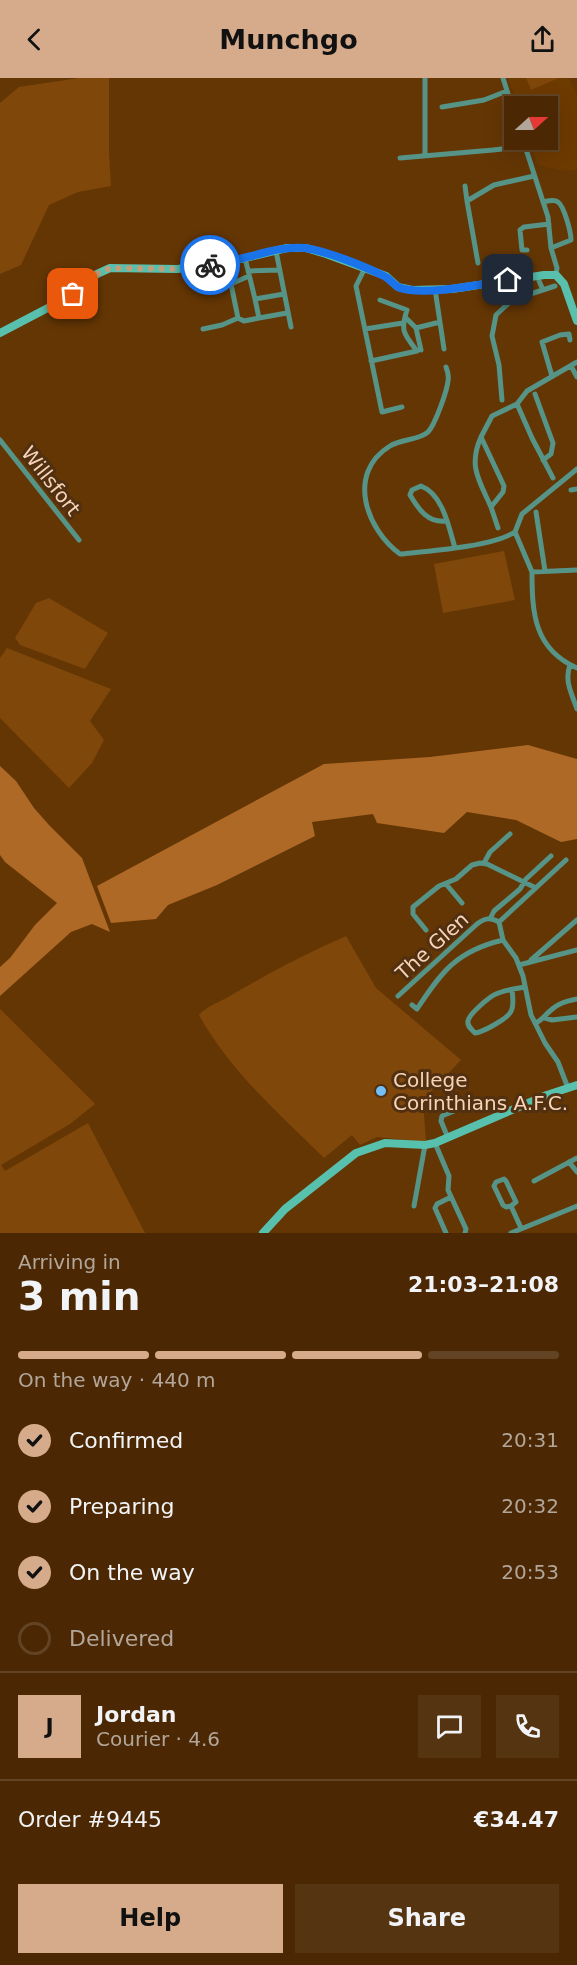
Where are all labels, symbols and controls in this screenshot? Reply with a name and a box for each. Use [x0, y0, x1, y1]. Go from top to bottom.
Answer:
icon: back [18, 23, 51, 56]
icon: share [526, 23, 559, 56]
text: Munchgo [219, 24, 358, 55]
north arrow [504, 96, 558, 150]
map controls [504, 96, 558, 150]
courier [180, 235, 240, 295]
icon: bike [194, 249, 227, 282]
pin [482, 254, 533, 305]
icon: home [491, 263, 524, 296]
pin [47, 268, 98, 319]
icon: bag [56, 277, 89, 310]
street label: Willsfort [16, 441, 86, 521]
street label: The Glen [390, 907, 473, 986]
place label: College Corinthians A.F.C. [393, 1068, 568, 1115]
marker: College Corinthians A.F.C. [374, 1084, 388, 1098]
text: Arriving in [18, 1250, 121, 1274]
text: 21:03–21:08 [408, 1272, 559, 1297]
text: 3 min [18, 1274, 140, 1319]
text: On the way · 440 m [18, 1368, 216, 1392]
icon: check [18, 1424, 51, 1457]
text: Confirmed [69, 1428, 183, 1453]
text: 20:31 [501, 1428, 559, 1452]
icon: check [18, 1490, 51, 1523]
text: Preparing [69, 1494, 175, 1519]
text: 20:32 [501, 1494, 559, 1518]
icon: check [18, 1556, 51, 1589]
text: On the way [69, 1560, 195, 1585]
text: 20:53 [501, 1560, 559, 1584]
text: Delivered [69, 1626, 174, 1651]
button: chat [418, 1695, 481, 1758]
button: phone [496, 1695, 559, 1758]
text: Jordan [96, 1702, 176, 1727]
text: J [45, 1714, 54, 1739]
text: Courier · 4.6 [96, 1727, 220, 1751]
text: Order #9445 [18, 1807, 162, 1832]
text: €34.47 [474, 1807, 559, 1832]
button: Help [18, 1884, 283, 1953]
button: Share [295, 1884, 559, 1953]

